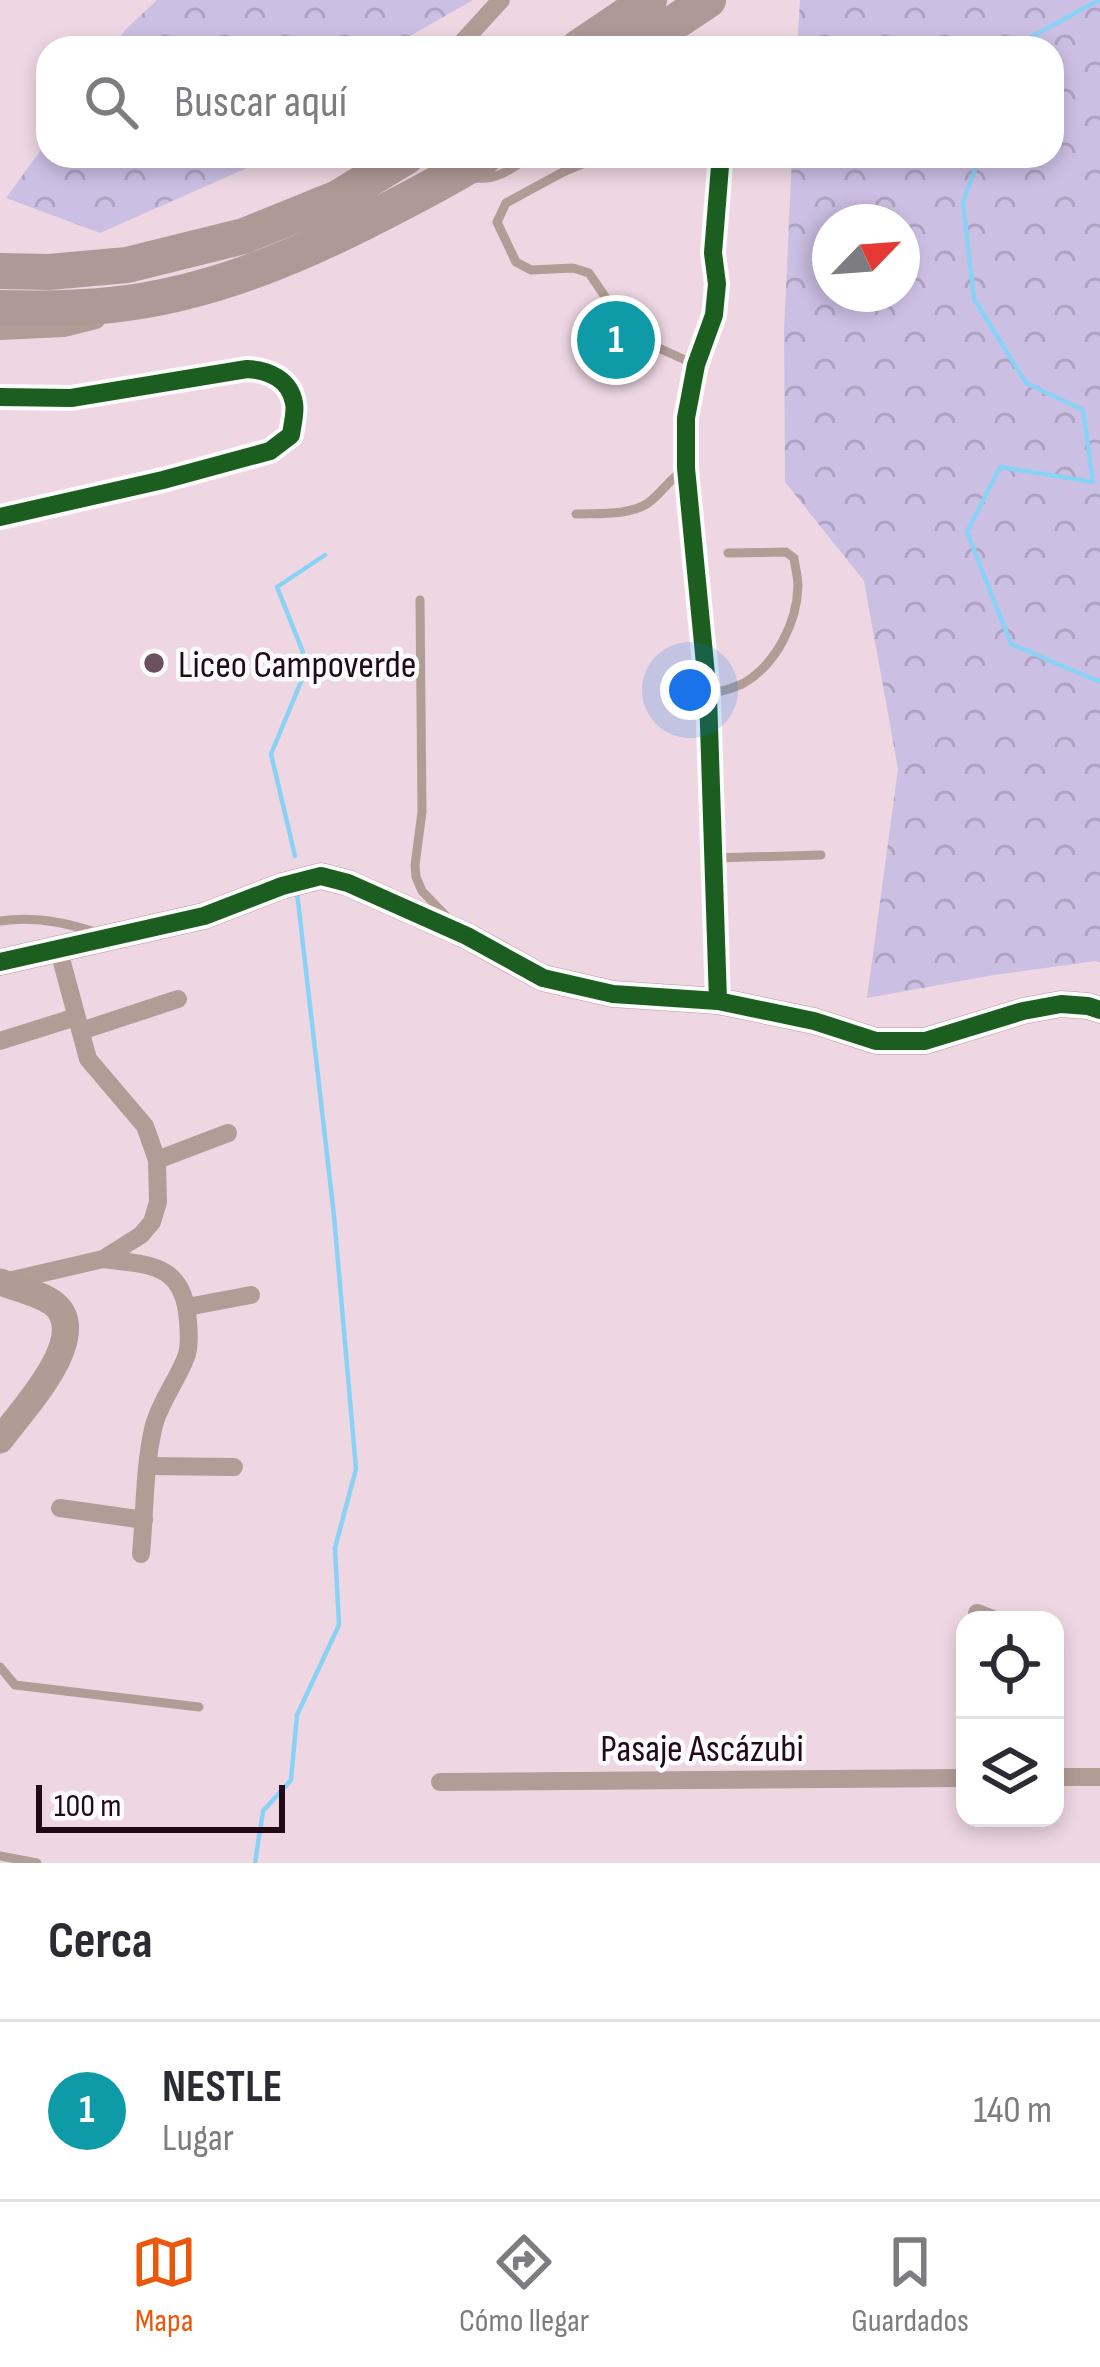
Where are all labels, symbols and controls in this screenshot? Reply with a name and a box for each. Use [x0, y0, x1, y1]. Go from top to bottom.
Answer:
search box [36, 36, 1064, 168]
icon: search [78, 69, 144, 135]
text: Buscar aquí [174, 75, 347, 130]
north arrow [812, 204, 920, 312]
pin: 1 [577, 295, 655, 385]
place label: Liceo Campoverde [178, 642, 417, 689]
marker: Liceo Campoverde [141, 650, 167, 676]
your location [660, 660, 720, 720]
map controls [956, 1611, 1064, 1827]
button: locate [956, 1611, 1064, 1719]
button: layers [956, 1719, 1064, 1827]
street label: Pasaje Ascázubi [600, 1726, 804, 1773]
scale bar [36, 1779, 285, 1832]
text: 100 m [54, 1786, 121, 1826]
text: Cerca [48, 1911, 153, 1972]
text: NESTLE [162, 2060, 282, 2115]
text: 1 [79, 2087, 95, 2134]
text: 140 m [973, 2087, 1052, 2134]
text: Lugar [162, 2115, 234, 2162]
tab: Mapa [131, 2229, 197, 2341]
tab: Cómo llegar [459, 2229, 589, 2341]
tab: Guardados [851, 2229, 969, 2341]

